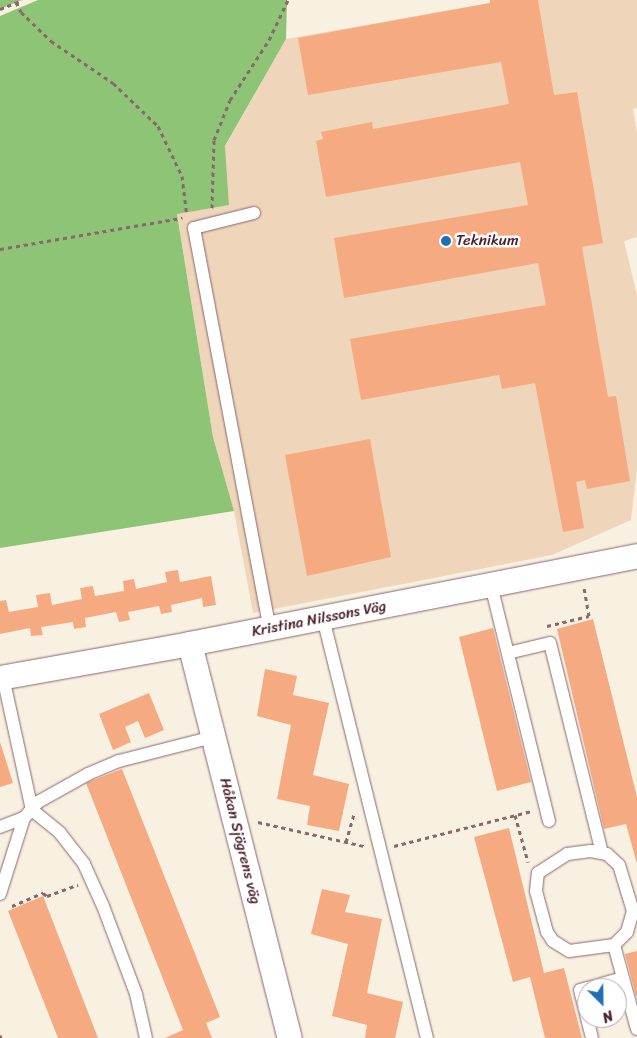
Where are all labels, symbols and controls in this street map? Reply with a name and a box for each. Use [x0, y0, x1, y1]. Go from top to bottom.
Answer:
place label: Teknikum [456, 232, 518, 250]
marker: Teknikum [440, 235, 452, 247]
street label: Kristina Nilssons Väg [250, 597, 388, 641]
street label: Håkan Sjögrens väg [216, 776, 264, 906]
north arrow [577, 978, 627, 1028]
text: N [598, 1003, 617, 1030]

